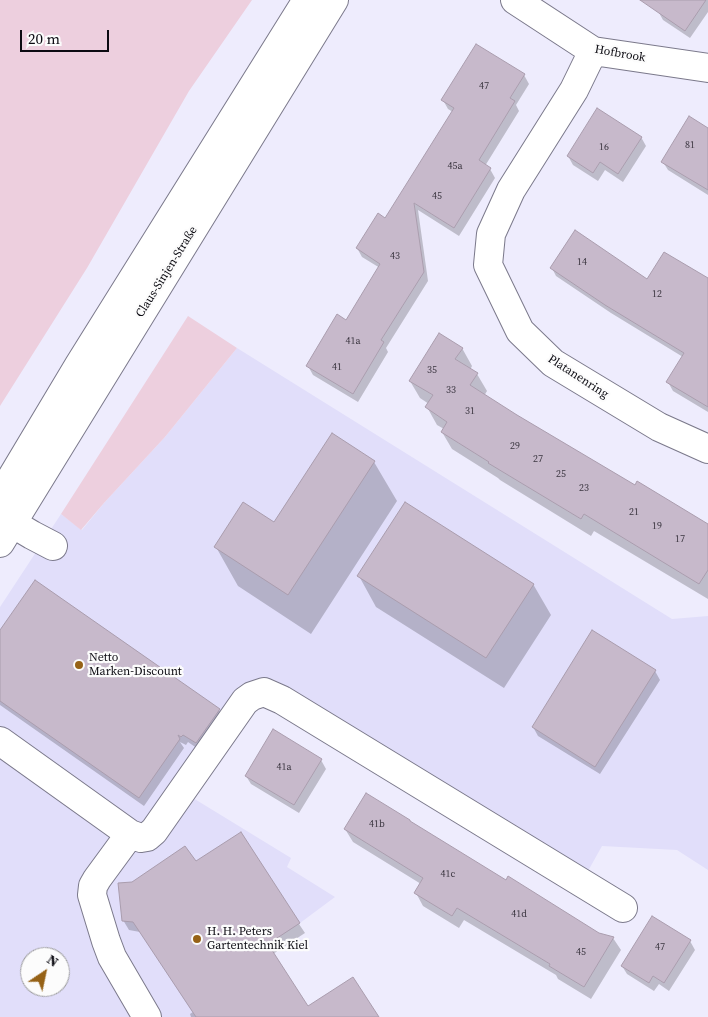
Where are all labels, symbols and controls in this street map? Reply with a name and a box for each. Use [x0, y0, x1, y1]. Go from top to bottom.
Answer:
scale bar [22, 20, 111, 52]
text: 20 m [28, 28, 60, 49]
street label: Hofbrook [593, 42, 647, 66]
house number: 47 [479, 80, 489, 92]
house number: 81 [685, 139, 695, 151]
house number: 16 [599, 141, 609, 153]
house number: 45a [447, 160, 463, 172]
house number: 45 [432, 190, 442, 202]
street label: Claus-Sinjen-Straße [133, 224, 201, 320]
house number: 43 [390, 250, 400, 262]
house number: 14 [577, 256, 587, 268]
house number: 12 [652, 288, 662, 300]
house number: 41a [345, 335, 361, 347]
street label: Platanenring [545, 352, 611, 402]
house number: 41 [332, 361, 342, 373]
house number: 35 [427, 364, 437, 376]
house number: 33 [446, 384, 456, 396]
house number: 31 [465, 405, 475, 417]
house number: 29 [510, 440, 520, 452]
house number: 27 [533, 453, 543, 465]
house number: 25 [556, 468, 566, 480]
house number: 23 [579, 482, 589, 494]
house number: 21 [629, 506, 639, 518]
house number: 19 [652, 520, 662, 532]
house number: 17 [675, 533, 685, 545]
place label: Netto Marken-Discount [89, 651, 182, 679]
marker: Netto Marken-Discount [73, 659, 85, 671]
house number: 41a [276, 761, 292, 773]
house number: 41b [369, 818, 385, 830]
house number: 41c [441, 868, 455, 880]
house number: 41d [511, 908, 527, 920]
place label: H. H. Peters Gartentechnik Kiel [207, 925, 308, 953]
marker: H. H. Peters Gartentechnik Kiel [191, 933, 203, 945]
house number: 47 [655, 941, 665, 953]
house number: 45 [576, 946, 586, 958]
north arrow [20, 947, 70, 997]
text: N [43, 949, 63, 972]

